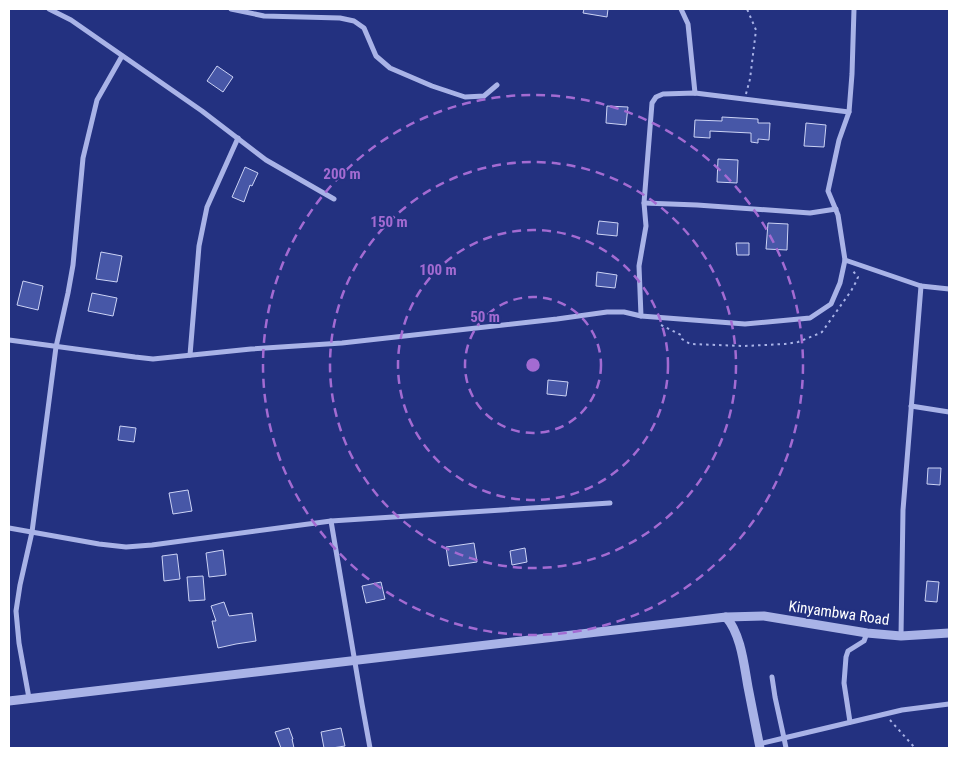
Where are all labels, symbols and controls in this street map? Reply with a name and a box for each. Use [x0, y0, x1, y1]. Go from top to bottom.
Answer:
text: 200 m [323, 165, 361, 183]
text: 150 m [370, 213, 408, 231]
text: 100 m [419, 261, 457, 279]
text: 50 m [470, 308, 500, 326]
centre of rings [524, 356, 542, 374]
street label: Kinyambwa Road [788, 597, 890, 629]

